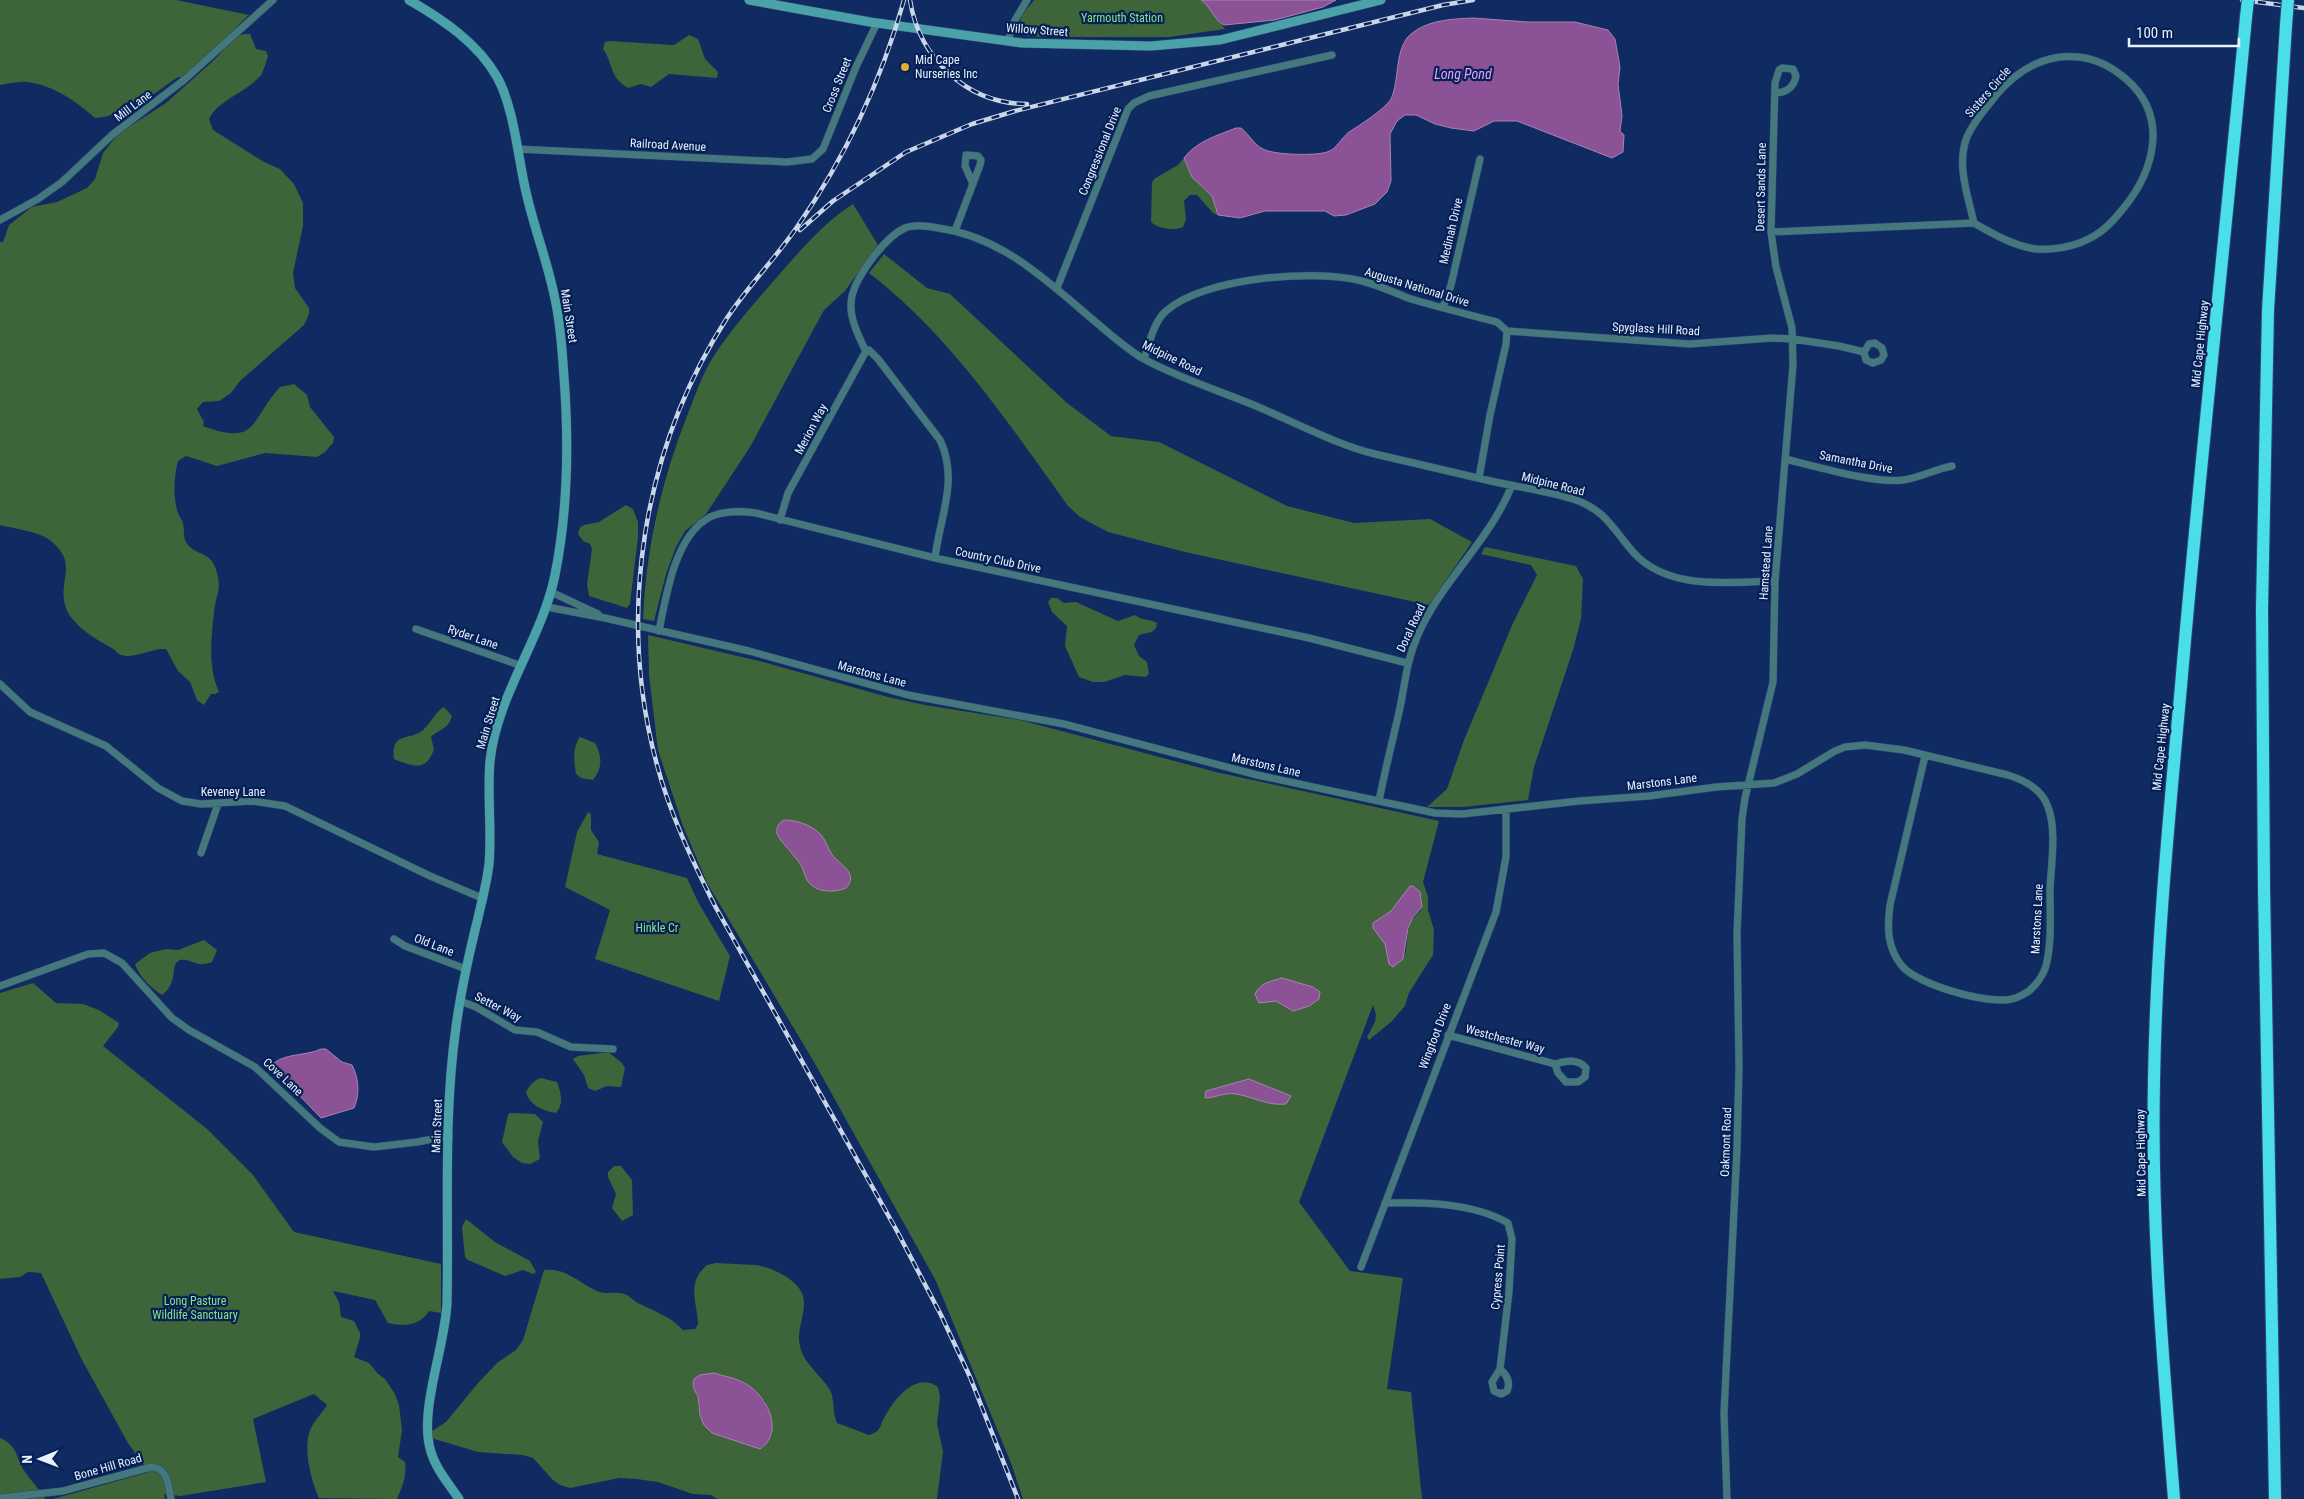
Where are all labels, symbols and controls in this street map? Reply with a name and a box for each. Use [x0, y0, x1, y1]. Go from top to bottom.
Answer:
park label: Yarmouth Station [1081, 11, 1163, 25]
scale bar [2129, 15, 2239, 47]
street label: Willow Street [1006, 21, 1069, 39]
text: 100 m [2136, 24, 2173, 42]
place label: Mid Cape Nurseries Inc [915, 53, 978, 81]
street label: Cross Street [820, 55, 855, 115]
marker: Mid Cape Nurseries Inc [899, 61, 911, 73]
street label: Sisters Circle [1962, 64, 2014, 120]
water label: Long Pond [1434, 66, 1492, 82]
street label: Mill Lane [112, 87, 155, 125]
street label: Congressional Drive [1076, 104, 1124, 197]
street label: Railroad Avenue [630, 136, 707, 154]
street label: Desert Sands Lane [1753, 142, 1769, 231]
street label: Medinah Drive [1437, 196, 1465, 265]
street label: Augusta National Drive [1363, 264, 1471, 310]
street label: Main Street [558, 288, 580, 344]
street label: Mid Cape Highway [2188, 300, 2212, 388]
street label: Spyglass Hill Road [1612, 320, 1700, 338]
street label: Midpine Road [1140, 338, 1204, 378]
street label: Merion Way [792, 401, 830, 457]
street label: Samantha Drive [1818, 448, 1894, 476]
street label: Midpine Road [1520, 469, 1586, 499]
street label: Hamstead Lane [1756, 525, 1776, 601]
street label: Country Club Drive [954, 544, 1043, 576]
street label: Doral Road [1394, 602, 1428, 654]
street label: Ryder Lane [446, 622, 500, 652]
street label: Marstons Lane [836, 658, 908, 690]
street label: Main Street [473, 695, 503, 751]
street label: Mid Cape Highway [2149, 703, 2173, 791]
street label: Marstons Lane [1230, 750, 1302, 780]
street label: Marstons Lane [1626, 771, 1698, 793]
street label: Keveney Lane [201, 785, 266, 799]
street label: Marstons Lane [2028, 883, 2046, 954]
park label: Hinkle Cr [635, 921, 679, 935]
street label: Old Lane [412, 931, 456, 959]
street label: Setter Way [472, 989, 524, 1025]
street label: Wingfoot Drive [1416, 1001, 1454, 1071]
street label: Westchester Way [1464, 1022, 1546, 1056]
street label: Cove Lane [260, 1055, 306, 1099]
street label: Main Street [429, 1098, 445, 1153]
street label: Oakmont Road [1718, 1107, 1734, 1177]
street label: Mid Cape Highway [2133, 1109, 2149, 1197]
street label: Cypress Point [1488, 1243, 1508, 1310]
park label: Long Pasture Wildlife Sanctuary [152, 1294, 238, 1322]
north arrow [15, 1434, 65, 1484]
street label: Bone Hill Road [73, 1451, 143, 1483]
text: N [19, 1455, 35, 1464]

